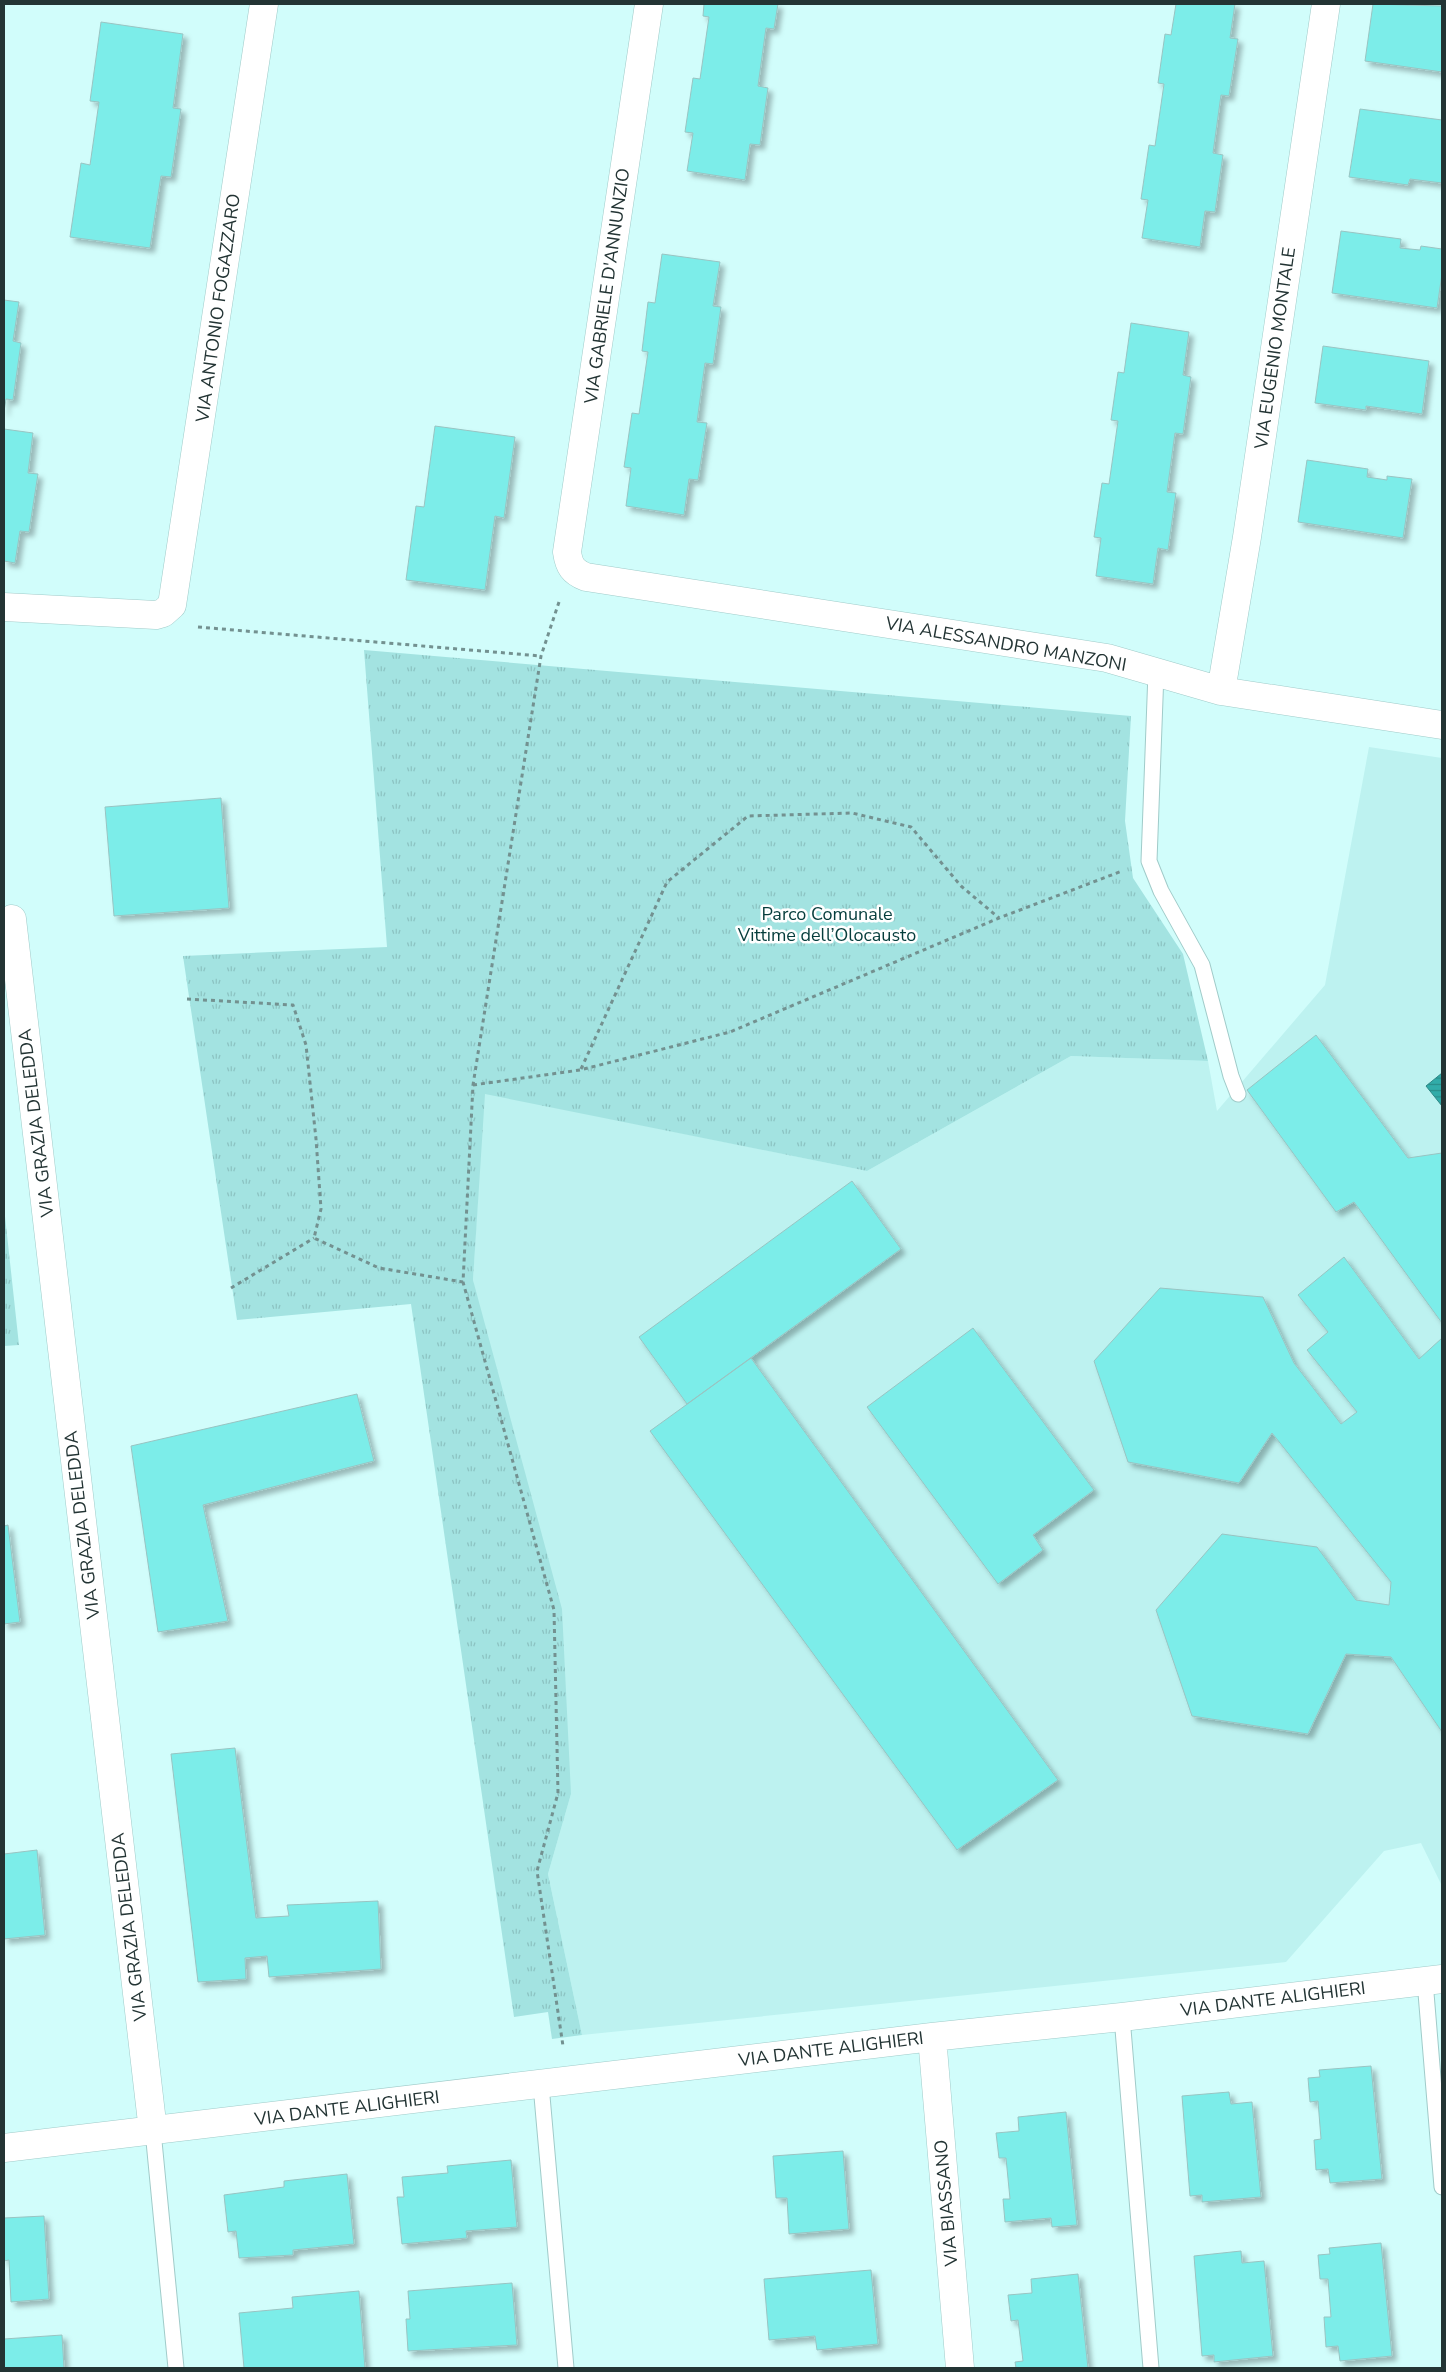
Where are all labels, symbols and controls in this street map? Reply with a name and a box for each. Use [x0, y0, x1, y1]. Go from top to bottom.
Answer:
street label: VIA GABRIELE D'ANNUNZIO [578, 167, 635, 406]
street label: VIA ANTONIO FOGAZZARO [190, 192, 246, 425]
street label: VIA EUGENIO MONTALE [1249, 245, 1301, 451]
street label: VIA ALESSANDRO MANZONI [883, 611, 1128, 677]
park label: Parco Comunale Vittime dell’Olocausto [737, 902, 916, 947]
street label: VIA GRAZIA DELEDDA [13, 1028, 60, 1219]
street label: VIA GRAZIA DELEDDA [59, 1430, 106, 1621]
street label: VIA GRAZIA DELEDDA [106, 1832, 153, 2023]
street label: VIA DANTE ALIGHIERI [1178, 1976, 1367, 2022]
street label: VIA DANTE ALIGHIERI [736, 2026, 925, 2072]
street label: VIA DANTE ALIGHIERI [252, 2085, 441, 2131]
street label: VIA BIASSANO [929, 2139, 964, 2268]

